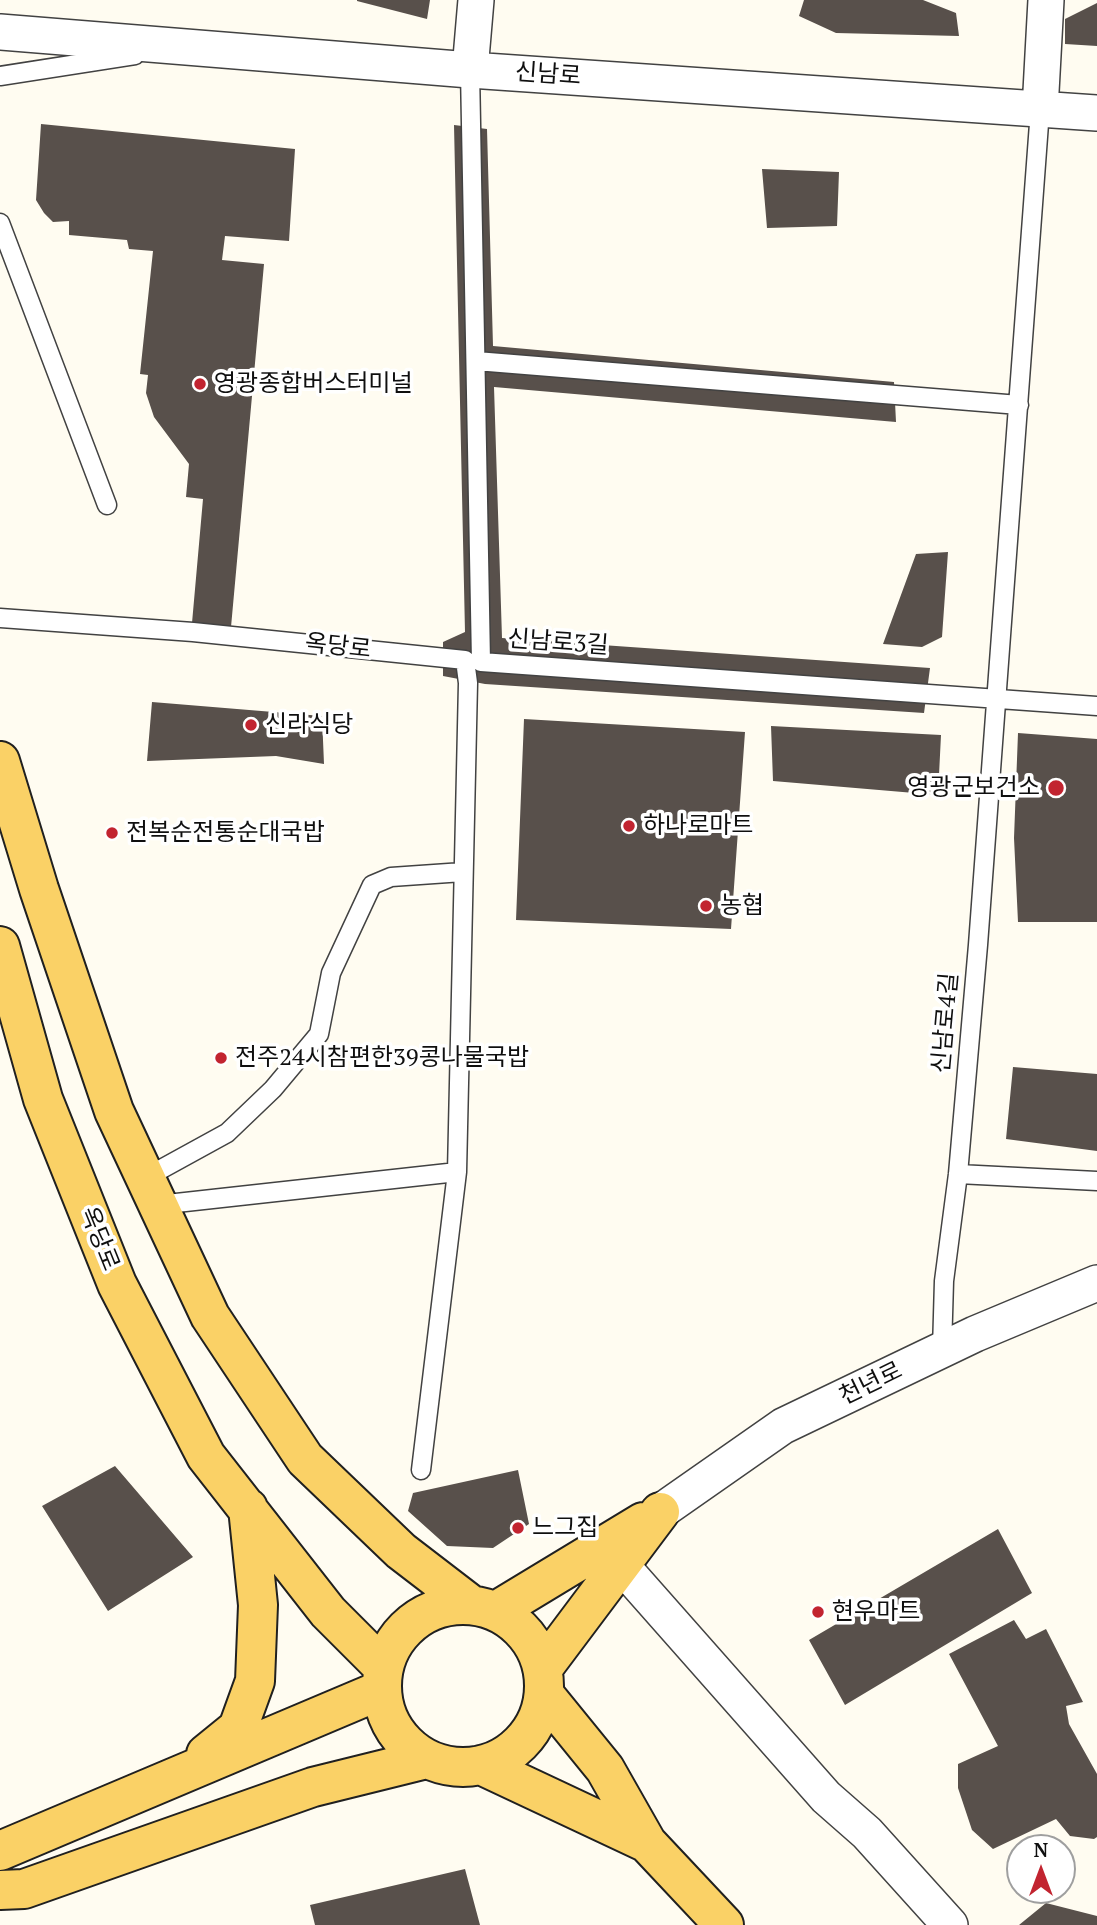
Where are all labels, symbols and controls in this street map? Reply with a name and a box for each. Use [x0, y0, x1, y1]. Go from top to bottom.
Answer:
street label: 신남로 [514, 58, 582, 92]
place label: 영광종합버스터미널 [214, 370, 413, 398]
marker: 영광종합버스터미널 [192, 376, 208, 392]
street label: 신남로3길 [507, 625, 609, 661]
street label: 옥당로 [304, 629, 372, 665]
place label: 신라식당 [265, 711, 353, 739]
marker: 신라식당 [243, 717, 259, 733]
place label: 영광군보건소 [908, 774, 1040, 802]
marker: 영광군보건소 [1046, 778, 1066, 798]
place label: 하나로마트 [643, 812, 753, 840]
marker: 하나로마트 [621, 818, 637, 834]
place label: 전복순전통순대국밥 [126, 819, 325, 847]
marker: 전복순전통순대국밥 [104, 825, 120, 841]
place label: 농협 [720, 892, 764, 920]
marker: 농협 [698, 898, 714, 914]
street label: 신남로4길 [927, 971, 965, 1075]
place label: 전주24시참편한39콩나물국밥 [235, 1044, 529, 1072]
marker: 전주24시참편한39콩나물국밥 [213, 1050, 229, 1066]
street label: 옥당로 [73, 1203, 125, 1275]
street label: 천년로 [835, 1357, 907, 1411]
place label: 느그집 [532, 1514, 598, 1542]
marker: 느그집 [510, 1520, 526, 1536]
place label: 현우마트 [832, 1598, 920, 1626]
marker: 현우마트 [810, 1604, 826, 1620]
north arrow [1006, 1834, 1076, 1904]
text: N [1034, 1837, 1048, 1862]

